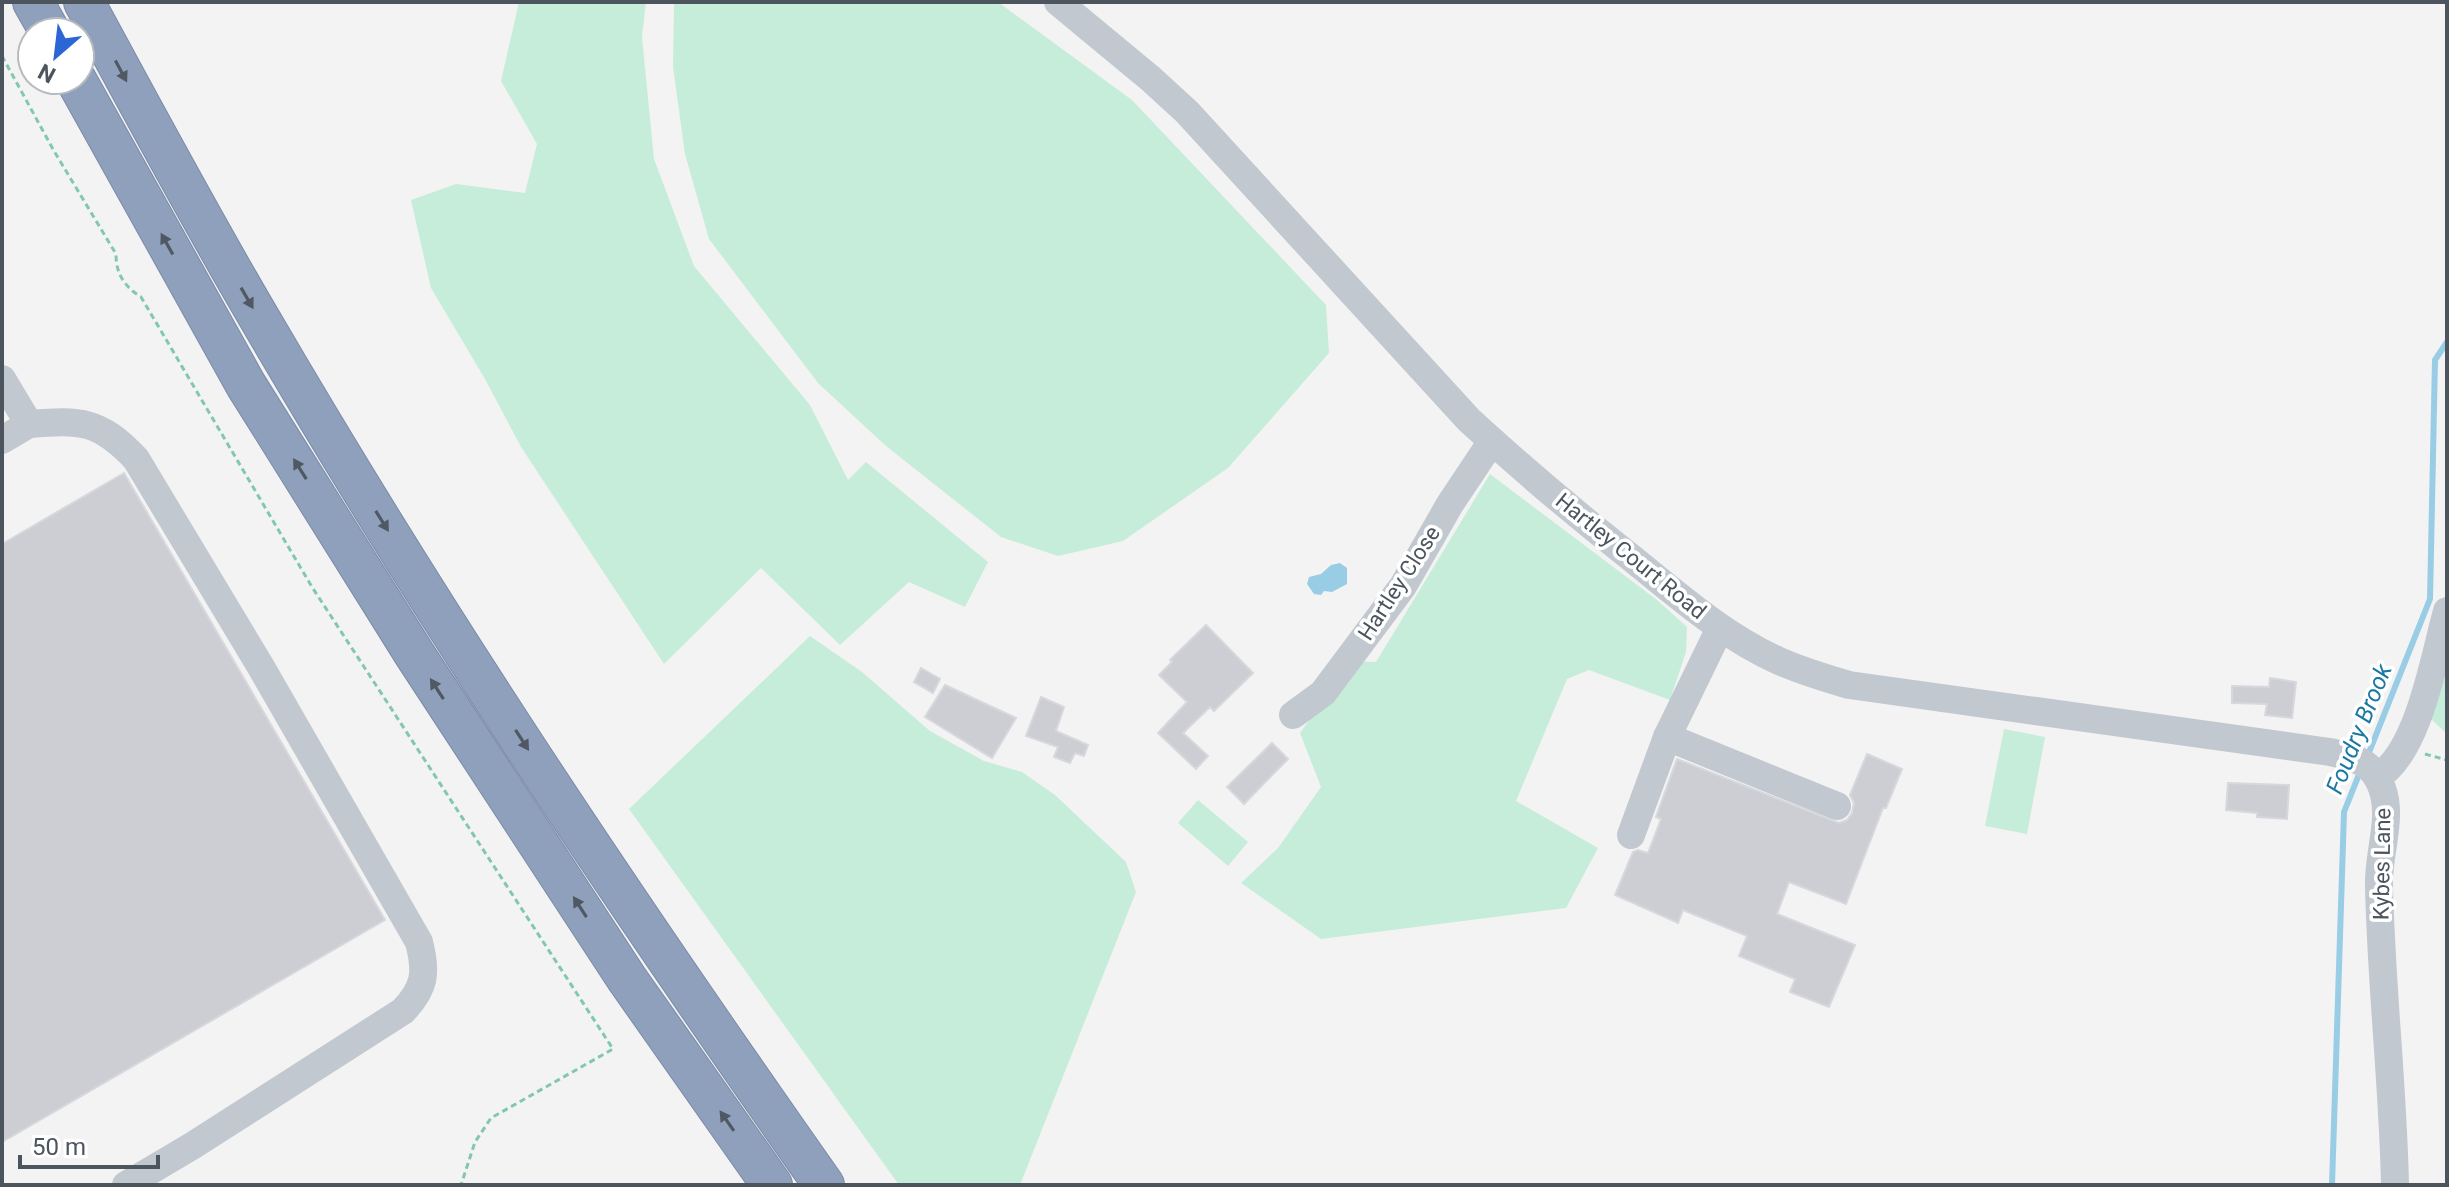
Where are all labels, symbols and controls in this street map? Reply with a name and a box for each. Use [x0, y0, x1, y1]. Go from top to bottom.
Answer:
north arrow [16, 16, 96, 96]
text: N [34, 59, 60, 88]
one-way arrow [115, 59, 128, 82]
one-way arrow [160, 232, 174, 255]
one-way arrow [240, 287, 254, 309]
one-way arrow [293, 458, 307, 480]
street label: Hartley Court Road [1551, 488, 1711, 624]
one-way arrow [374, 510, 389, 531]
street label: Hartley Close [1353, 521, 1445, 645]
water label: Foudry Brook [2320, 659, 2398, 798]
one-way arrow [430, 679, 445, 700]
one-way arrow [514, 729, 529, 750]
street label: Kybes Lane [2369, 808, 2395, 920]
one-way arrow [573, 896, 587, 918]
one-way arrow [720, 1111, 735, 1132]
scale bar [20, 1119, 158, 1169]
text: 50 m [32, 1133, 86, 1161]

